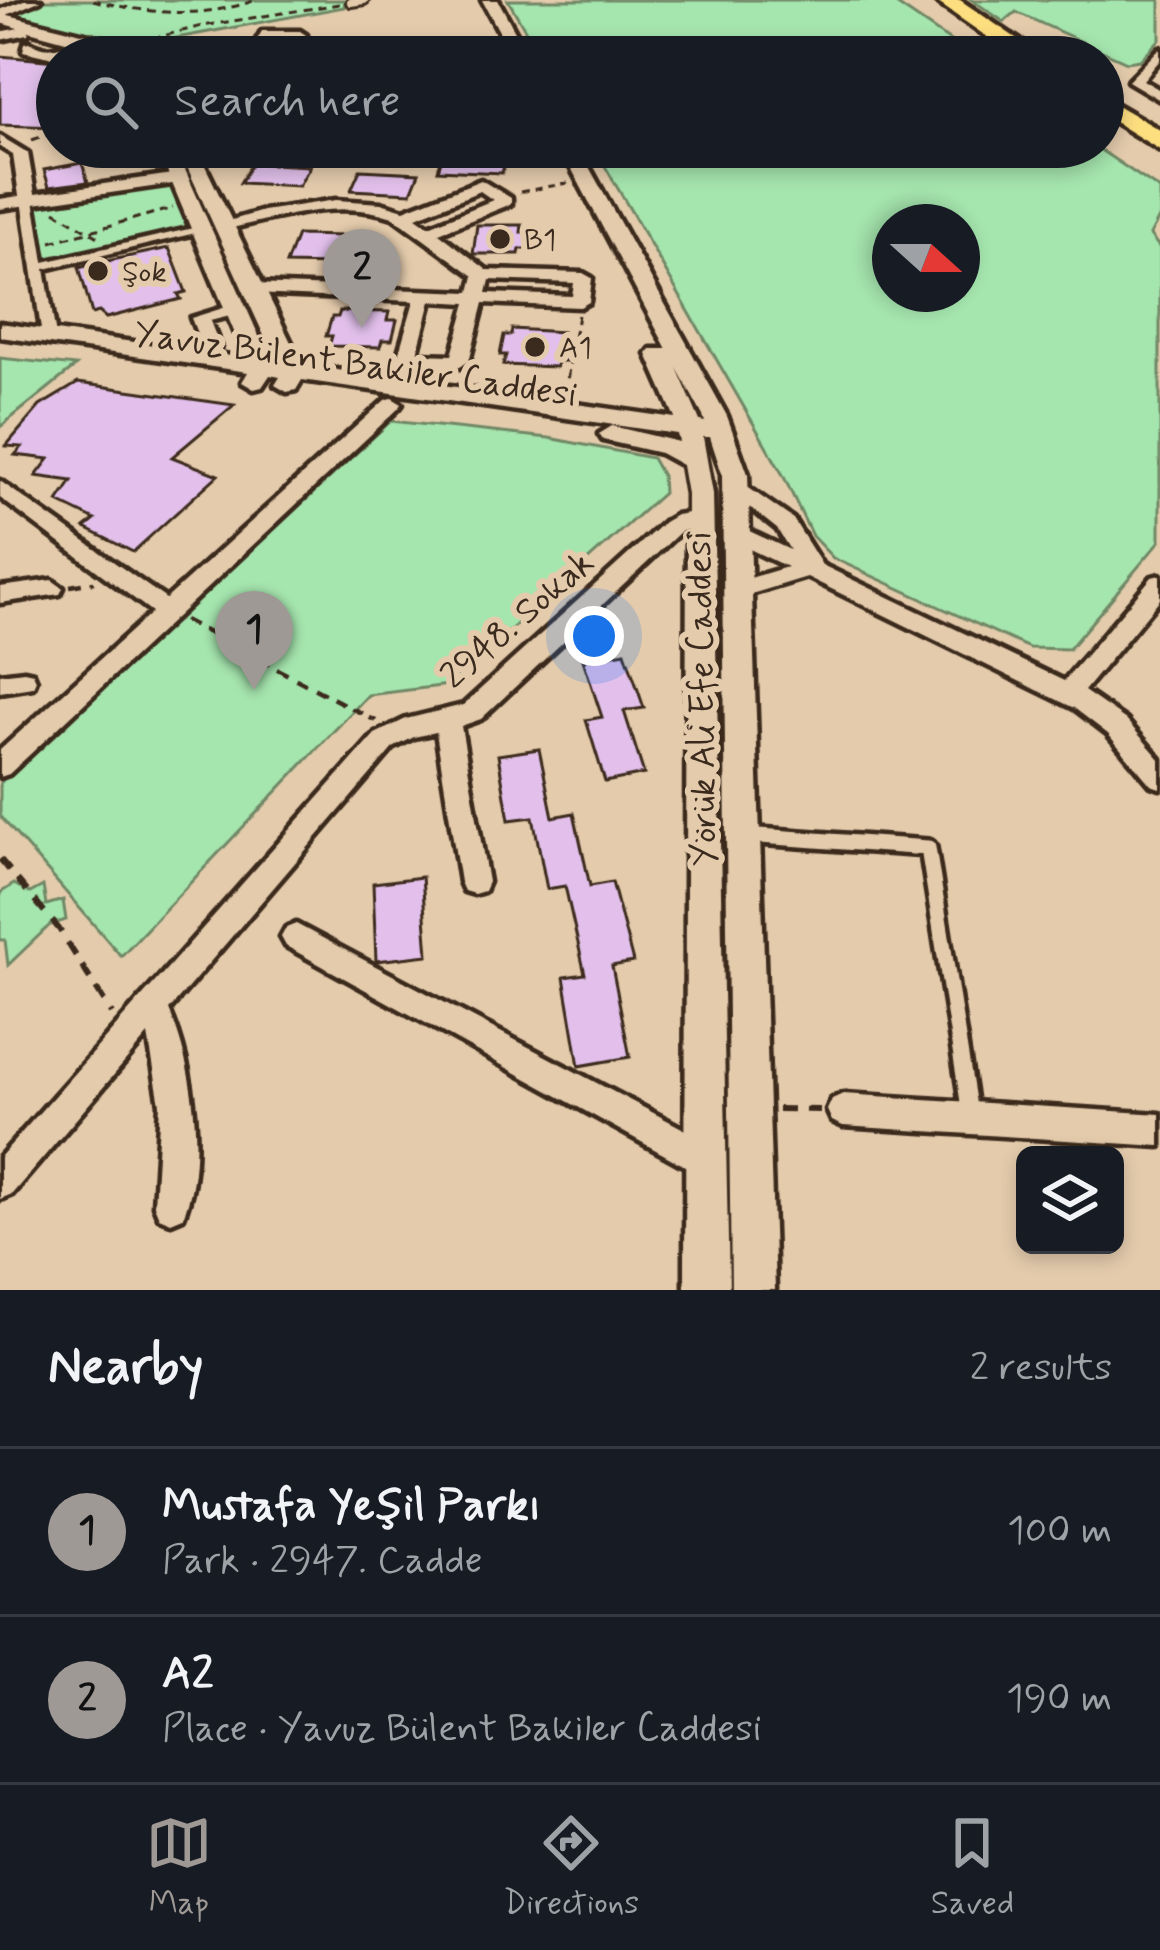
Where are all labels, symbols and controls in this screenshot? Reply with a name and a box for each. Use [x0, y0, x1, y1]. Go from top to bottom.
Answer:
search box [36, 36, 1124, 168]
icon: search [78, 69, 144, 135]
text: Search here [174, 73, 401, 132]
north arrow [872, 204, 980, 312]
place label: B1 [524, 221, 556, 260]
marker: B1 [487, 226, 513, 252]
pin: 2 [323, 229, 401, 328]
place label: Şok [122, 253, 167, 292]
marker: Şok [85, 258, 111, 284]
street label: Yavuz Bülent Bakiler Caddesi [131, 311, 580, 420]
place label: A1 [559, 329, 592, 368]
marker: A1 [522, 334, 548, 360]
street label: Yörük Ali Efe Caddesi [677, 531, 730, 867]
street label: 2948. Sokak [432, 541, 605, 700]
pin: 1 [215, 591, 293, 690]
your location [564, 606, 624, 666]
map controls [1016, 1146, 1124, 1254]
button: layers [1016, 1146, 1124, 1254]
text: Nearby [48, 1335, 203, 1401]
text: 2 results [970, 1343, 1112, 1394]
text: Mustafa Yeşil Parkı [162, 1477, 541, 1536]
text: 1 [78, 1506, 96, 1557]
text: 100 m [1007, 1506, 1112, 1557]
text: Park · 2947. Cadde [162, 1536, 483, 1587]
text: A2 [162, 1645, 213, 1704]
text: 2 [77, 1674, 97, 1725]
text: 190 m [1006, 1674, 1112, 1725]
text: Place · Yavuz Bülent Bakiler Caddesi [162, 1704, 762, 1755]
tab: Map [146, 1810, 212, 1926]
tab: Directions [503, 1810, 639, 1926]
tab: Saved [931, 1810, 1014, 1926]

